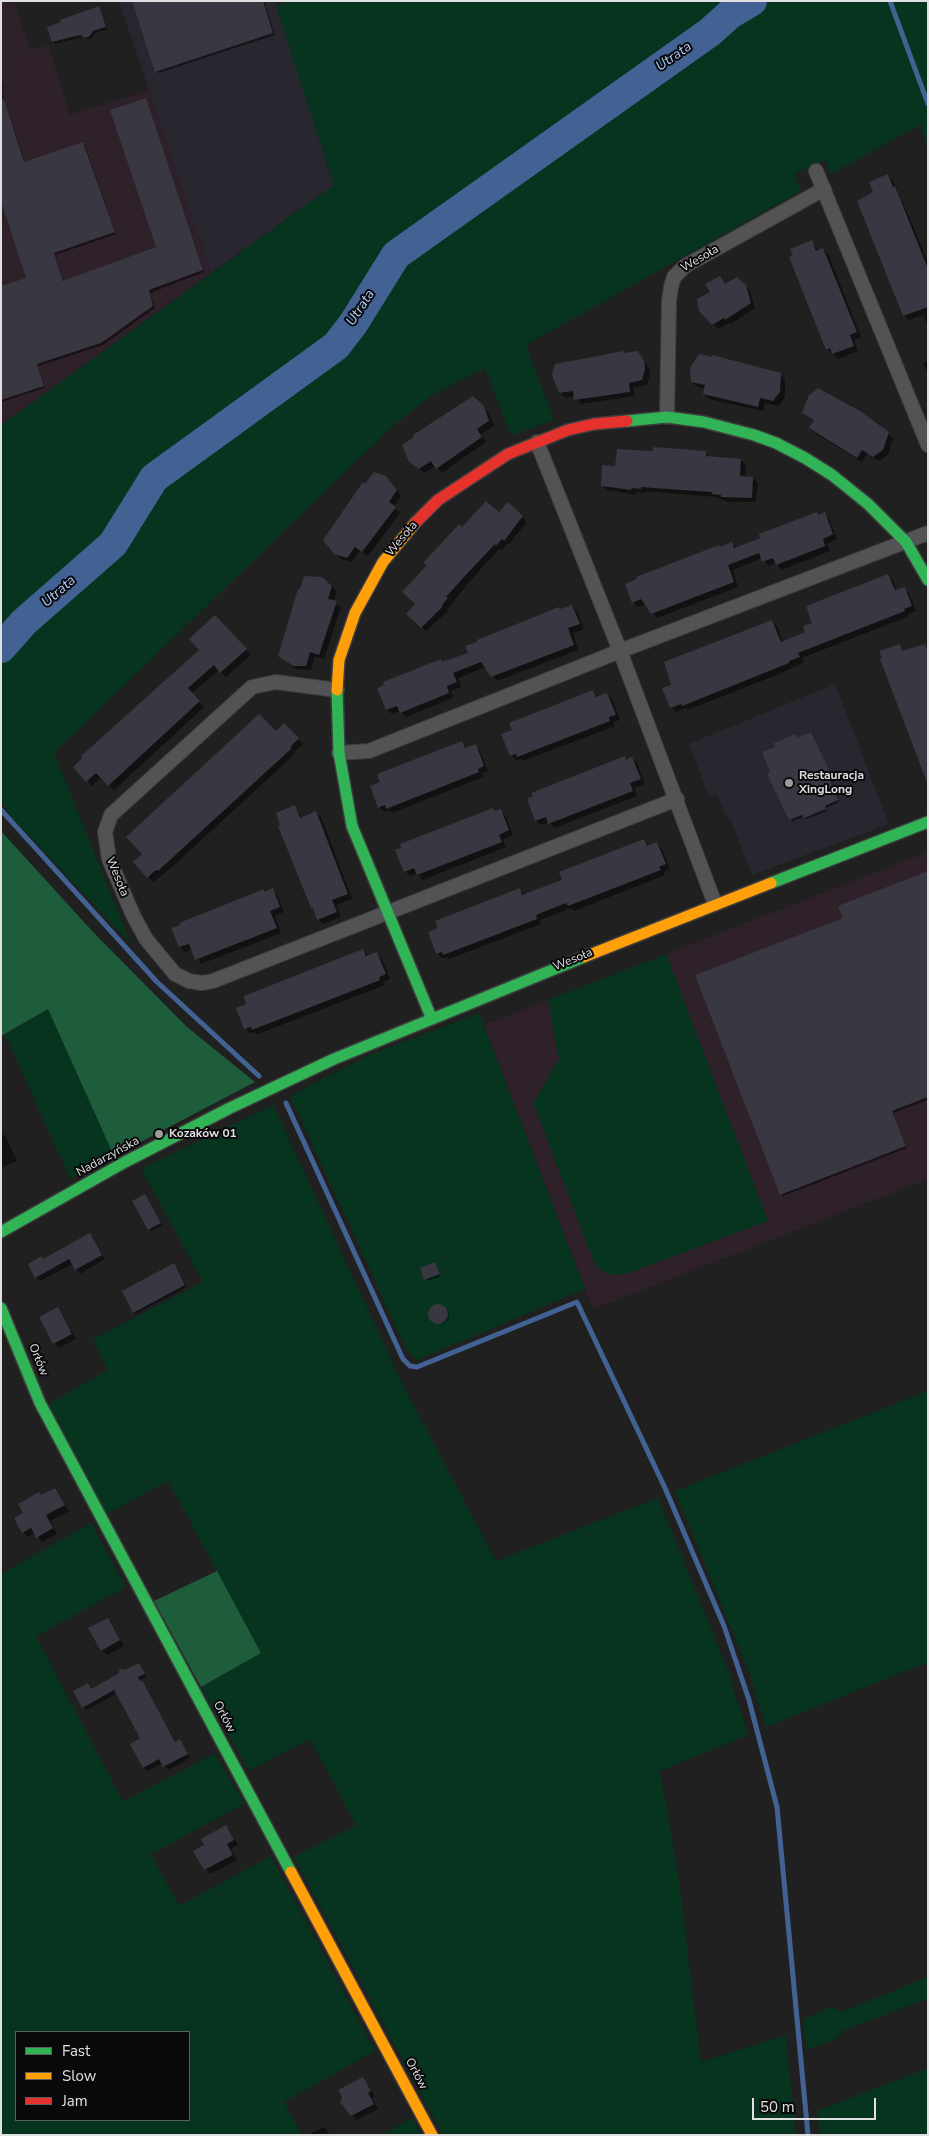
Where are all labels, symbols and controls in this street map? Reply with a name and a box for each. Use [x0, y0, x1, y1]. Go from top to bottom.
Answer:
water label: Utrata [653, 39, 695, 75]
street label: Wesoła [679, 242, 721, 276]
water label: Utrata [343, 287, 379, 329]
street label: Wesoła [383, 519, 421, 559]
water label: Utrata [38, 573, 80, 611]
place label: Restauracja XingLong [799, 769, 864, 797]
marker: Restauracja XingLong [783, 777, 795, 789]
street label: Wesoła [103, 855, 131, 899]
street label: Wesoła [551, 946, 595, 974]
place label: Kozaków 01 [169, 1127, 237, 1141]
marker: Kozaków 01 [153, 1128, 165, 1140]
street label: Nadarzyńska [74, 1134, 142, 1180]
street label: Orłów [25, 1342, 51, 1378]
street label: Orłów [210, 1699, 238, 1735]
legend [15, 2031, 190, 2121]
text: Fast [62, 2041, 90, 2061]
street label: Orłów [402, 2056, 430, 2092]
text: Slow [62, 2066, 96, 2086]
scale bar [754, 2088, 878, 2120]
text: Jam [62, 2091, 88, 2111]
text: 50 m [760, 2097, 795, 2117]

